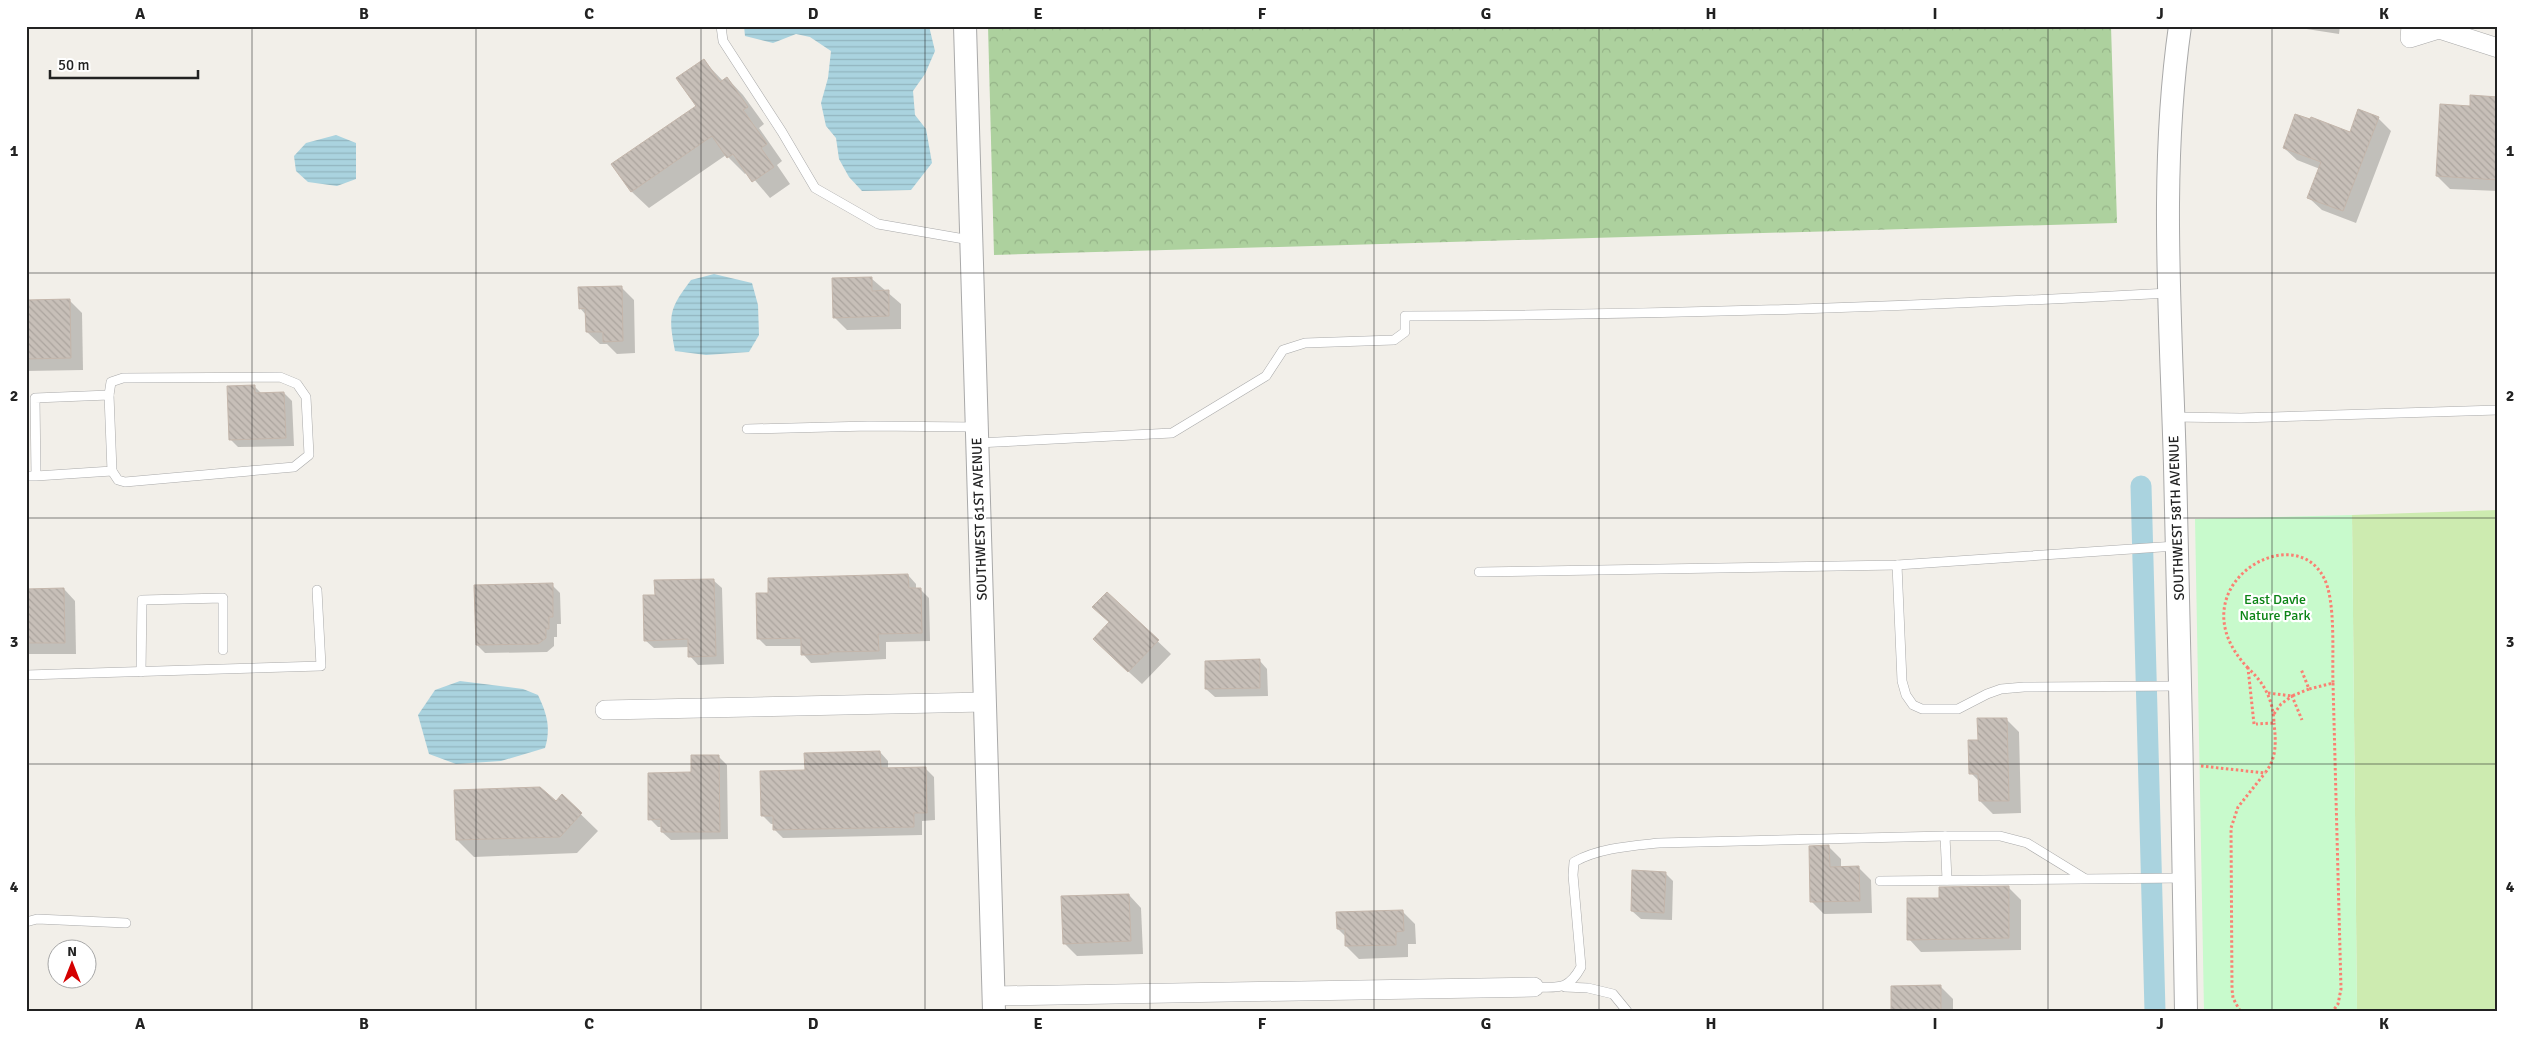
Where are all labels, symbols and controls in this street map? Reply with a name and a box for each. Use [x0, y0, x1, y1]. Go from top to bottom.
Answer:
text: A [135, 4, 146, 24]
text: B [359, 4, 369, 24]
text: C [584, 4, 594, 24]
text: D [808, 4, 819, 24]
text: E [1033, 4, 1043, 24]
text: F [1258, 4, 1267, 24]
text: G [1481, 4, 1491, 24]
text: H [1706, 4, 1716, 24]
text: I [1932, 4, 1938, 24]
text: J [2156, 4, 2164, 24]
text: K [2379, 4, 2389, 24]
scale bar [50, 48, 198, 80]
text: 50 m [58, 56, 89, 74]
text: 1 [10, 141, 19, 161]
text: 1 [2506, 141, 2515, 161]
text: 2 [10, 386, 18, 406]
text: 2 [2506, 386, 2514, 406]
street label: SOUTHWEST 58TH AVENUE [2165, 435, 2188, 601]
street label: SOUTHWEST 61ST AVENUE [968, 437, 991, 601]
park label: East Davie Nature Park [2240, 591, 2310, 624]
text: 3 [10, 632, 18, 652]
text: 3 [2506, 632, 2514, 652]
text: 4 [10, 877, 19, 897]
text: 4 [2506, 877, 2515, 897]
north arrow [48, 940, 98, 990]
text: N [67, 943, 77, 960]
text: A [135, 1014, 146, 1034]
text: B [359, 1014, 369, 1034]
text: C [584, 1014, 594, 1034]
text: D [808, 1014, 819, 1034]
text: E [1033, 1014, 1043, 1034]
text: F [1258, 1014, 1267, 1034]
text: G [1481, 1014, 1491, 1034]
text: H [1706, 1014, 1716, 1034]
text: I [1932, 1014, 1938, 1034]
text: J [2156, 1014, 2164, 1034]
text: K [2379, 1014, 2389, 1034]

